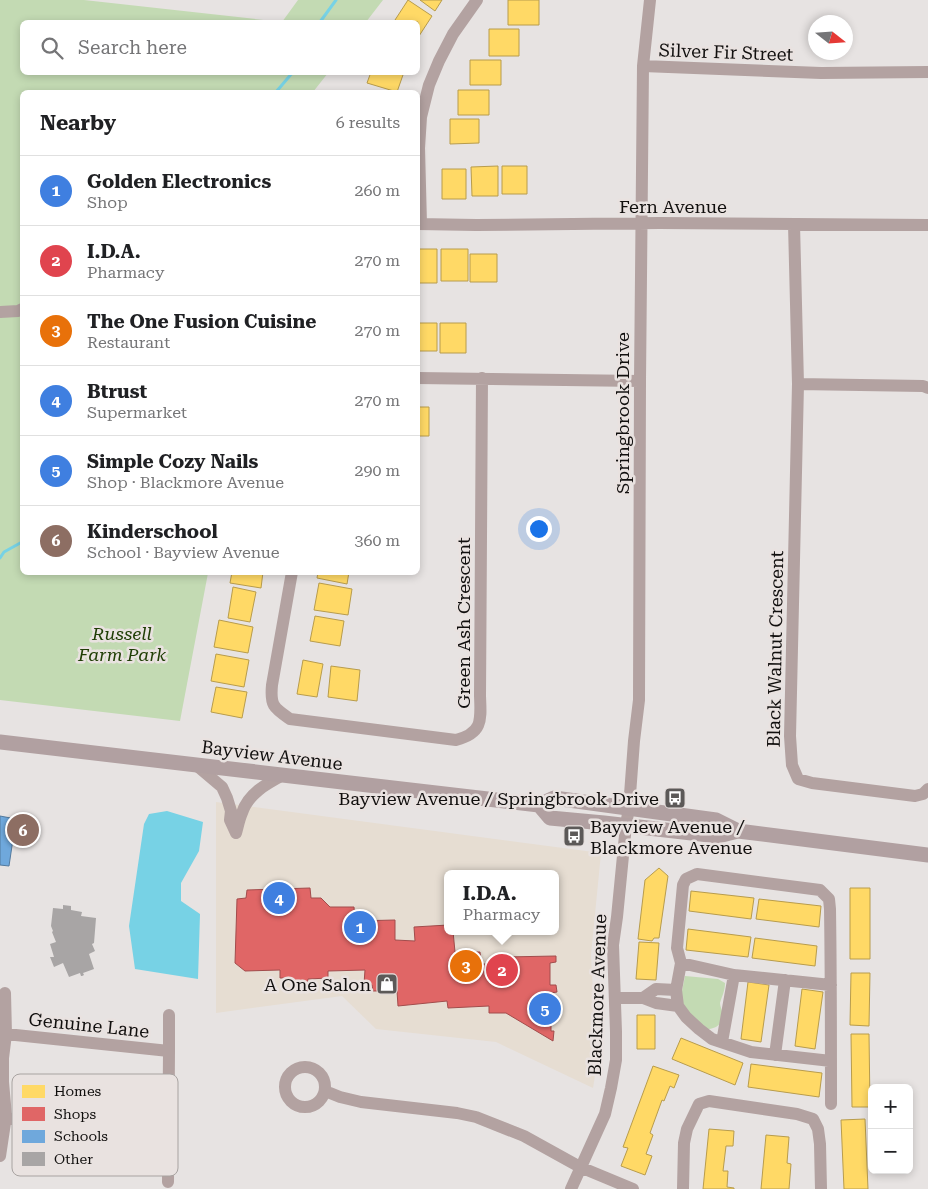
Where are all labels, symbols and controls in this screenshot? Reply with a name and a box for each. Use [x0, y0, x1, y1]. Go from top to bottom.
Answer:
north arrow [808, 15, 853, 60]
search box [20, 20, 420, 75]
icon: search [38, 34, 66, 62]
text: Search here [78, 36, 187, 59]
street label: Silver Fir Street [658, 39, 794, 65]
text: Nearby [40, 111, 116, 135]
text: 6 results [336, 113, 400, 132]
text: Golden Electronics [87, 170, 271, 193]
text: 1 [52, 181, 60, 200]
text: 260 m [354, 181, 400, 200]
text: Shop [87, 193, 128, 212]
street label: Fern Avenue [619, 196, 727, 217]
text: I.D.A. [87, 240, 141, 263]
text: 2 [52, 251, 60, 270]
text: 270 m [354, 251, 400, 270]
text: Pharmacy [87, 263, 164, 282]
text: The One Fusion Cuisine [87, 310, 316, 333]
text: 3 [52, 321, 60, 340]
text: 270 m [354, 321, 400, 340]
street label: Springbrook Drive [612, 332, 633, 494]
text: Restaurant [87, 333, 170, 352]
text: Btrust [87, 380, 147, 403]
text: 4 [52, 391, 60, 410]
text: 270 m [354, 391, 400, 410]
text: Supermarket [87, 403, 187, 422]
text: Simple Cozy Nails [87, 450, 258, 473]
text: 5 [52, 461, 60, 480]
text: 290 m [354, 461, 400, 480]
text: Shop · Blackmore Avenue [87, 473, 284, 492]
your location [526, 516, 552, 542]
text: Kinderschool [87, 520, 218, 543]
text: 6 [52, 531, 60, 550]
text: 360 m [354, 531, 400, 550]
street label: Green Ash Crescent [453, 537, 474, 709]
text: School · Bayview Avenue [87, 543, 280, 562]
street label: Black Walnut Crescent [763, 550, 787, 748]
park label: Russell Farm Park [77, 623, 166, 665]
street label: Bayview Avenue [200, 736, 344, 774]
bus stop icon: Bayview Avenue / Springbrook Drive [663, 786, 687, 810]
place label: Bayview Avenue / Springbrook Drive [338, 788, 659, 809]
pin: 6 [7, 811, 39, 849]
place label: Bayview Avenue / Blackmore Avenue [590, 816, 752, 858]
bus stop icon: Bayview Avenue / Blackmore Avenue [562, 824, 586, 848]
popup [444, 870, 559, 935]
pin: 4 [263, 879, 295, 917]
text: I.D.A. [463, 882, 517, 905]
text: Pharmacy [463, 905, 540, 924]
pin: 1 [344, 908, 376, 946]
street label: Blackmore Avenue [584, 913, 610, 1076]
pin: 3 [450, 947, 482, 985]
pin: 2 [486, 951, 518, 989]
shop icon: A One Salon [375, 972, 399, 996]
place label: A One Salon [264, 974, 371, 995]
pin: 5 [529, 990, 561, 1028]
street label: Genuine Lane [28, 1008, 151, 1042]
legend [12, 1074, 178, 1176]
text: Homes [54, 1083, 102, 1099]
map controls [868, 1084, 913, 1174]
button: + [868, 1084, 913, 1129]
text: Shops [54, 1106, 97, 1122]
text: Schools [54, 1128, 108, 1144]
button: − [868, 1129, 913, 1174]
text: Other [54, 1151, 93, 1167]

